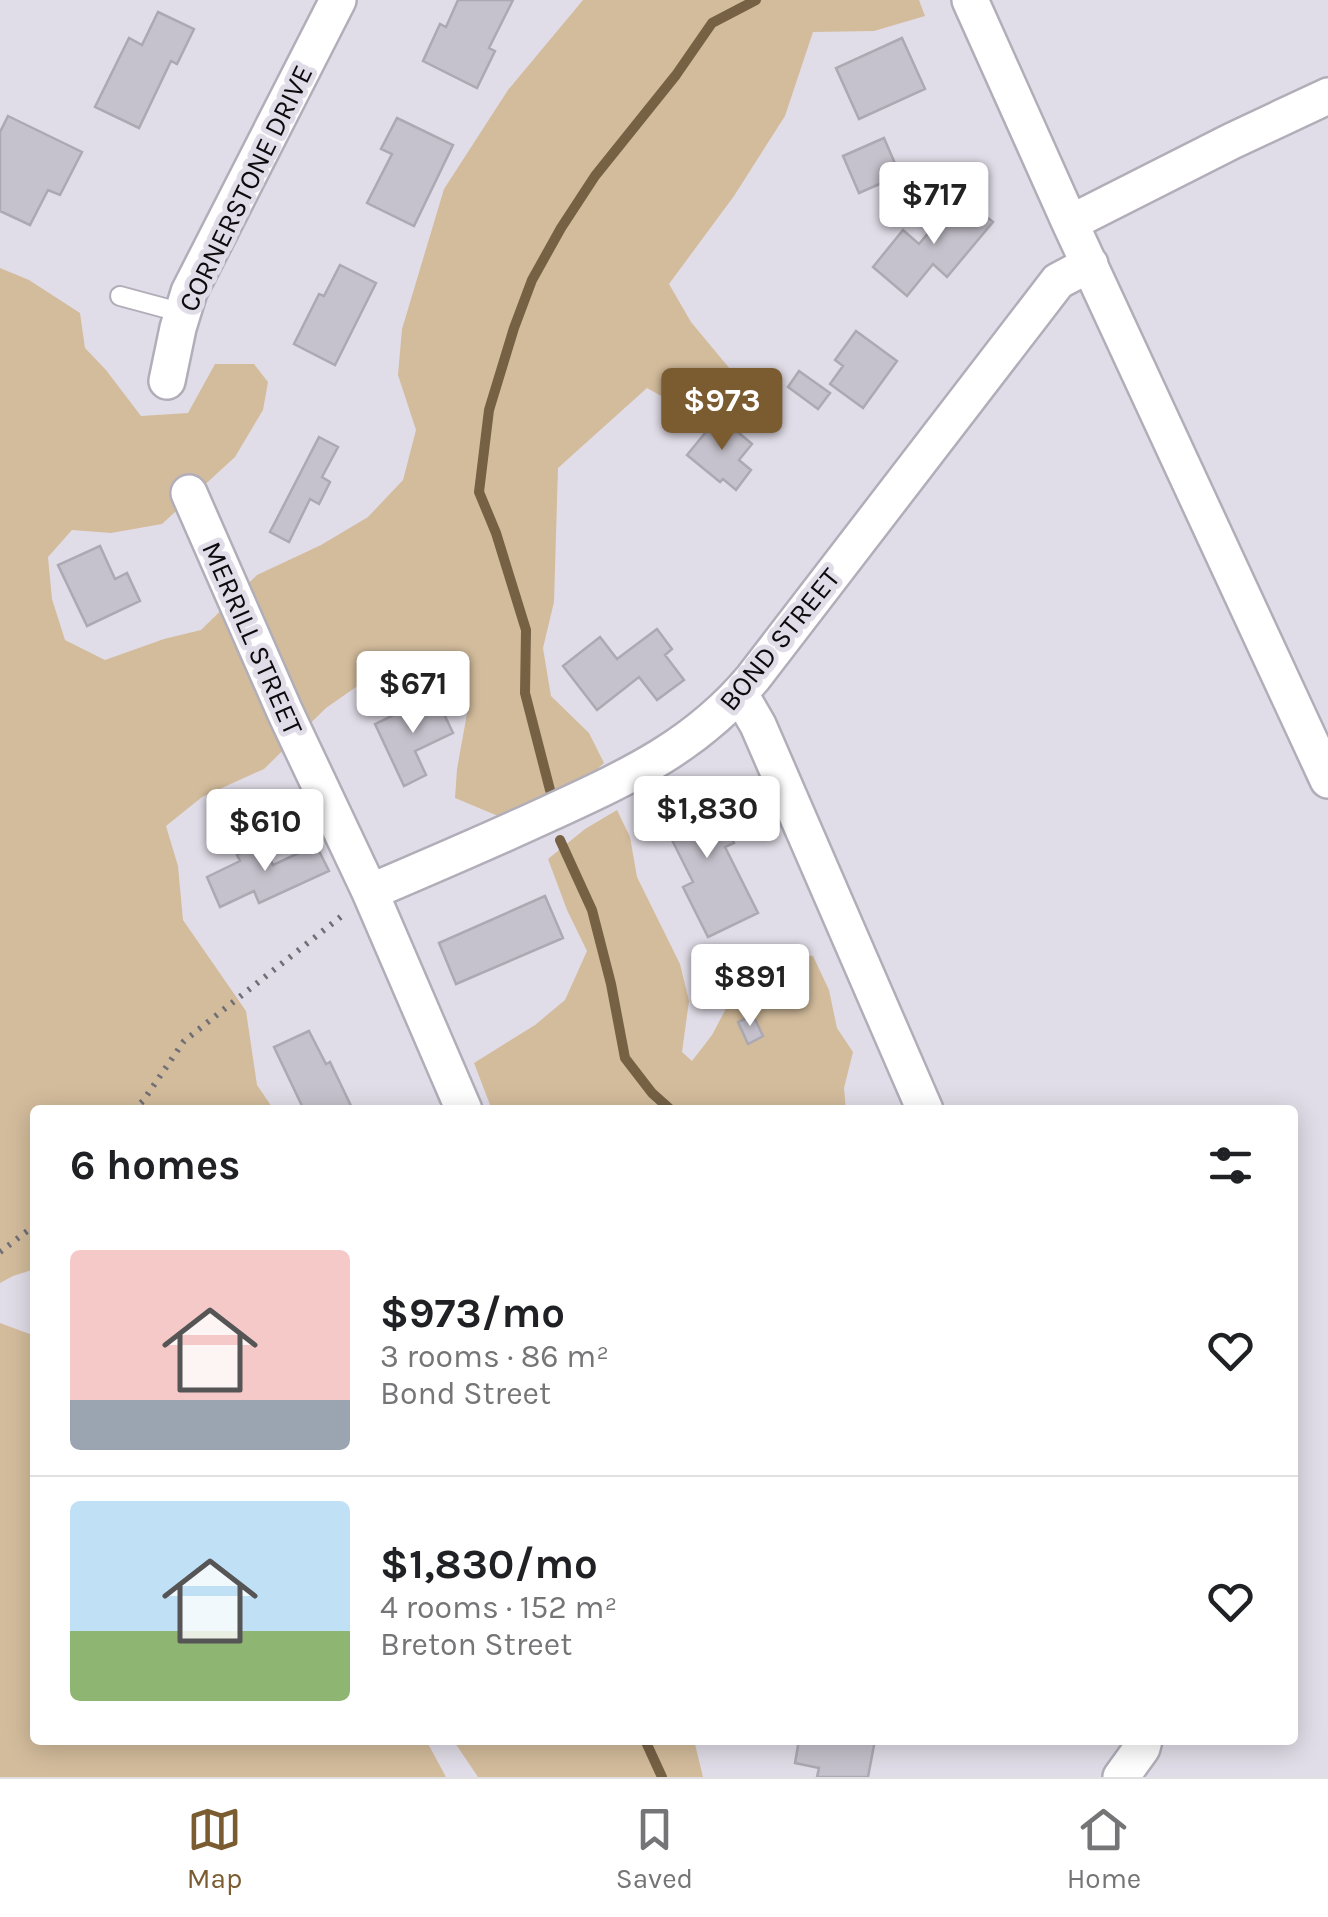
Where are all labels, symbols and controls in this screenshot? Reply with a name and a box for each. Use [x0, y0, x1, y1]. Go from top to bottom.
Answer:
street label: CORNERSTONE DRIVE [171, 60, 319, 317]
pin: $717 [875, 162, 993, 247]
text: $717 [901, 176, 967, 213]
pin: $973 [663, 368, 781, 453]
text: $973 [683, 382, 761, 419]
street label: MERRILL STREET [195, 536, 310, 740]
street label: BOND STREET [712, 562, 847, 717]
pin: $671 [354, 651, 472, 736]
text: $671 [379, 665, 447, 702]
pin: $1,830 [626, 776, 788, 861]
pin: $610 [206, 789, 324, 874]
text: $1,830 [656, 790, 758, 827]
text: $610 [228, 803, 302, 840]
pin: $891 [691, 944, 809, 1029]
text: $891 [713, 958, 787, 995]
icon: filters [1203, 1138, 1258, 1193]
text: 6 homes [70, 1140, 240, 1190]
text: $973/mo [380, 1288, 565, 1338]
icon: home [150, 1290, 270, 1410]
icon: heart [1203, 1323, 1258, 1378]
text: 3 rooms · 86 m² [380, 1338, 609, 1375]
text: Bond Street [380, 1375, 551, 1412]
text: $1,830/mo [380, 1539, 598, 1589]
icon: home [150, 1541, 270, 1661]
icon: heart [1203, 1574, 1258, 1629]
text: 4 rooms · 152 m² [380, 1589, 617, 1626]
text: Breton Street [380, 1626, 572, 1663]
tab: Map [187, 1802, 242, 1895]
tab: Saved [616, 1802, 693, 1895]
tab: Home [1067, 1802, 1141, 1895]

